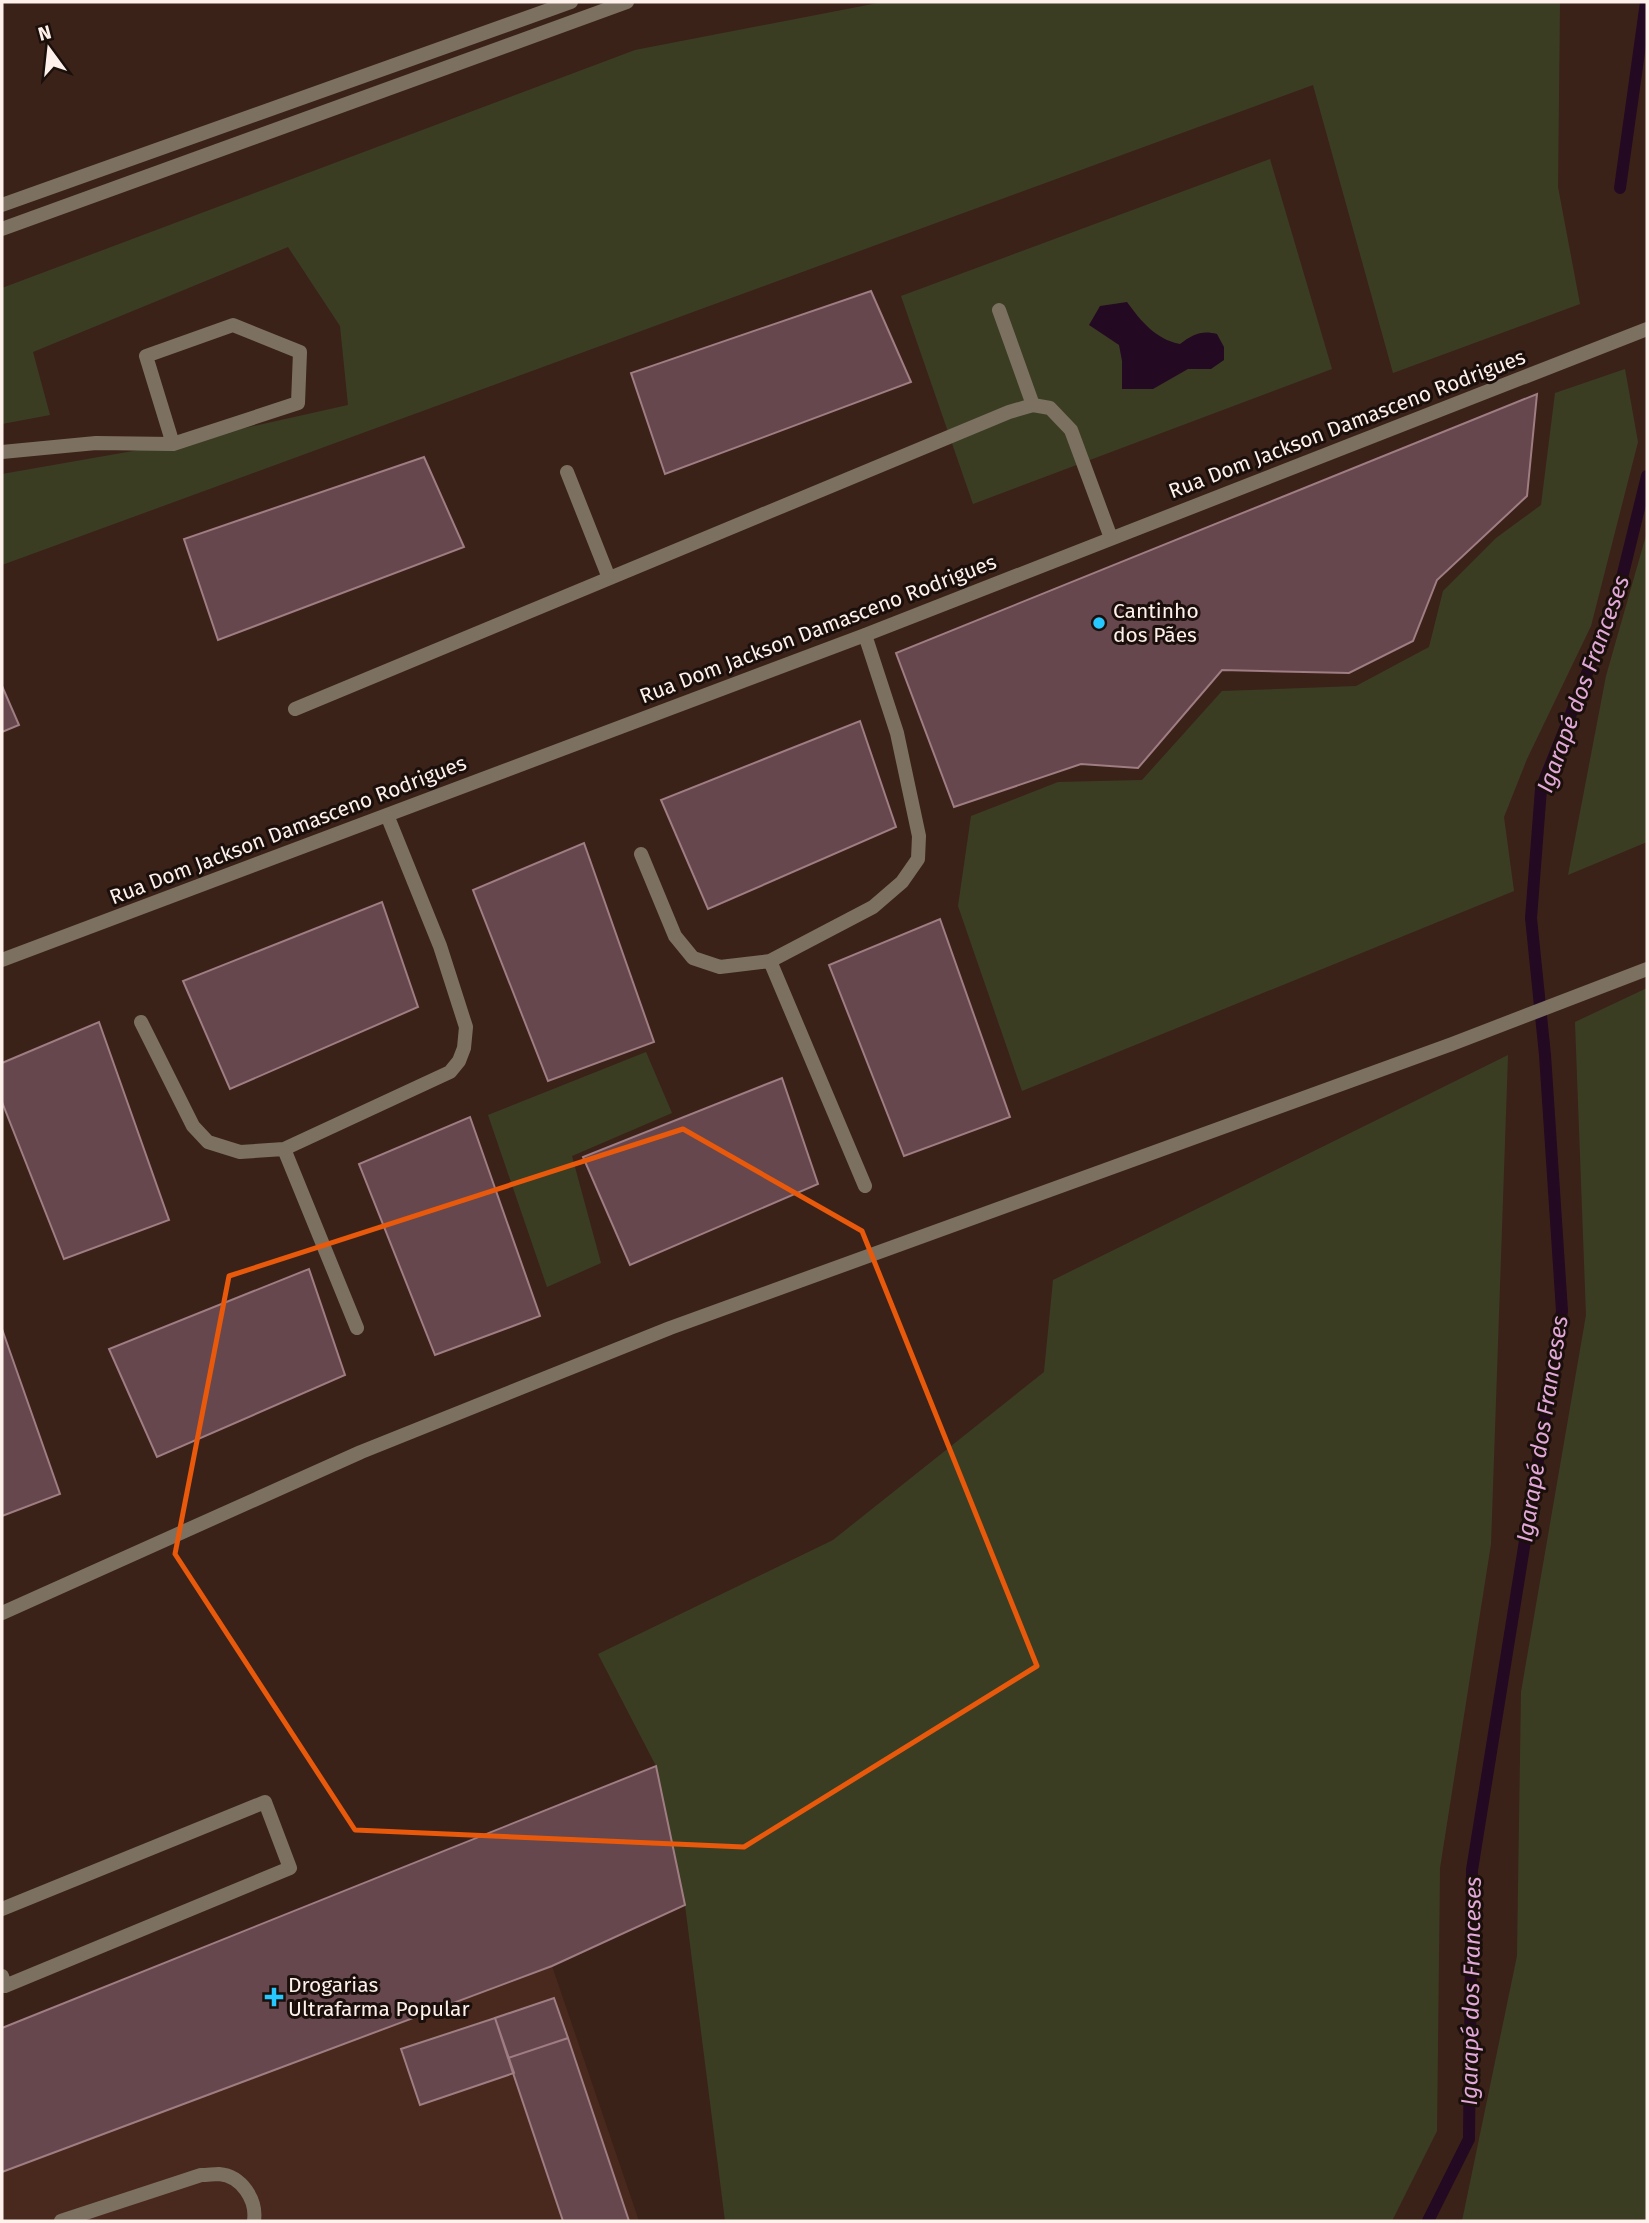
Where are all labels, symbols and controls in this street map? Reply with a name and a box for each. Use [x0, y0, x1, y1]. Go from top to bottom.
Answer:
north arrow [14, 14, 84, 84]
text: N [36, 20, 54, 46]
street label: Rua Dom Jackson Damasceno Rodrigues [1165, 344, 1529, 504]
street label: Rua Dom Jackson Damasceno Rodrigues [636, 549, 1000, 709]
water label: Igarapé dos Franceses [1531, 571, 1635, 796]
place label: Cantinho dos Pães [1113, 598, 1199, 648]
marker: Cantinho dos Pães [1091, 615, 1107, 631]
street label: Rua Dom Jackson Damasceno Rodrigues [106, 750, 470, 910]
water label: Igarapé dos Franceses [1510, 1313, 1574, 1544]
water label: Igarapé dos Franceses [1455, 1876, 1487, 2106]
place label: Drogarias Ultrafarma Popular [288, 1972, 470, 2022]
marker: Drogarias Ultrafarma Popular [266, 1989, 282, 2005]

